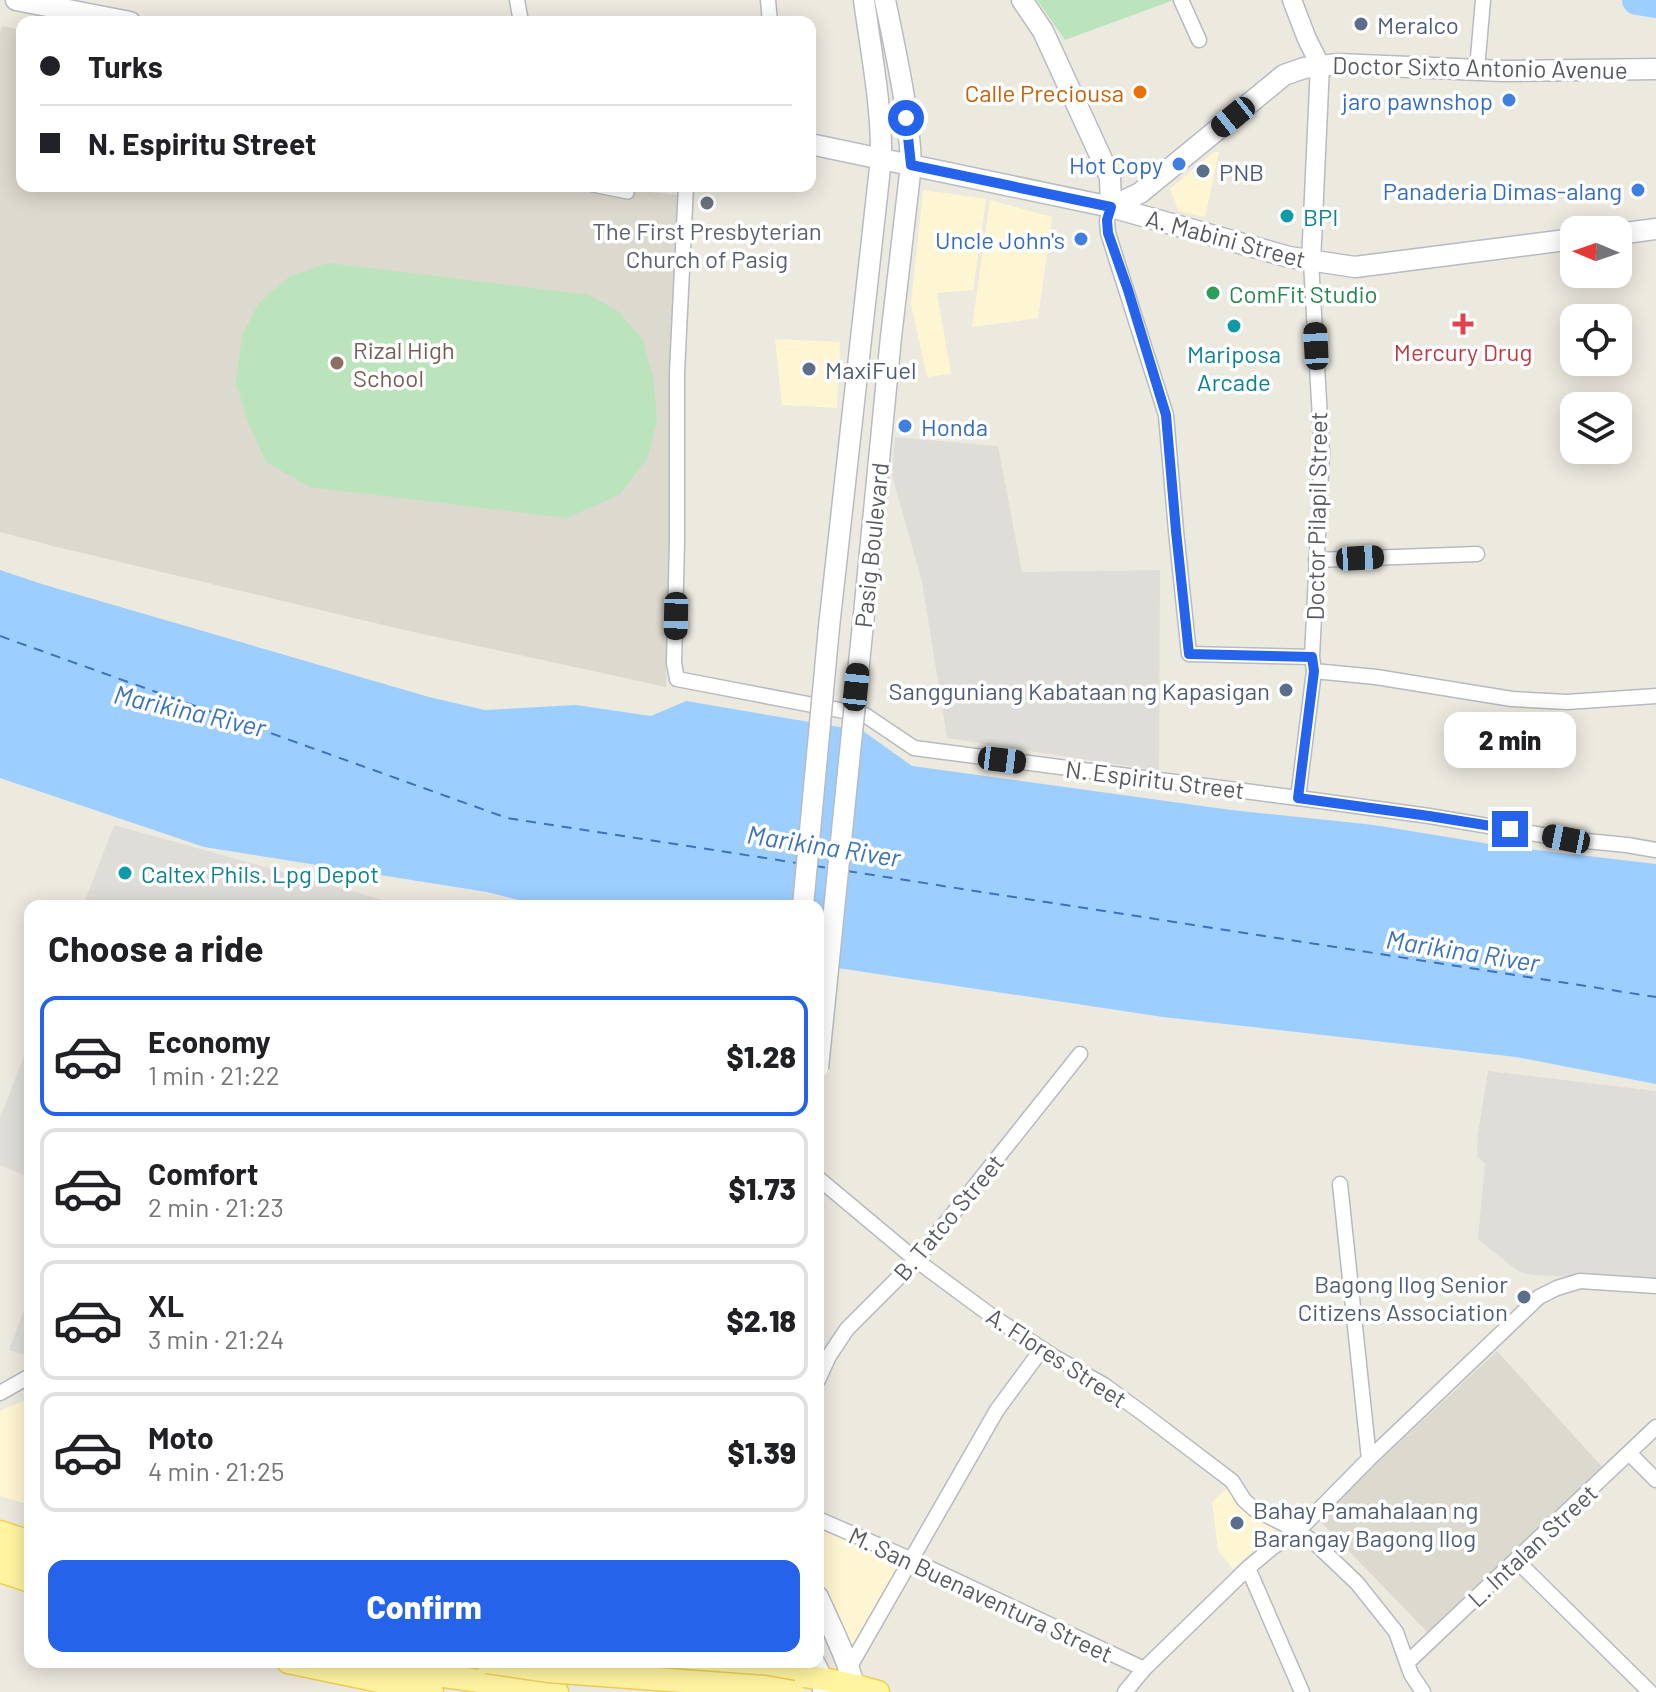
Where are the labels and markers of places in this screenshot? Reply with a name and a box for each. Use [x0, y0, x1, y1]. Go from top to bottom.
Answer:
place label: Meralco [1377, 10, 1459, 39]
marker: Meralco [1352, 15, 1370, 33]
place label: Calle Preciousa [965, 78, 1124, 107]
marker: Calle Preciousa [1131, 83, 1149, 101]
place label: jaro pawnshop [1341, 86, 1493, 115]
marker: jaro pawnshop [1500, 91, 1518, 109]
place label: Hot Copy [1069, 150, 1163, 179]
marker: Hot Copy [1170, 155, 1188, 173]
place label: PNB [1219, 157, 1264, 186]
marker: PNB [1194, 162, 1212, 180]
place label: Panaderia Dimas-alang [1383, 176, 1622, 205]
marker: Panaderia Dimas-alang [1629, 181, 1647, 199]
marker: The First Presbyterian Church of Pasig [698, 194, 716, 212]
place label: BPI [1303, 202, 1338, 231]
marker: BPI [1278, 207, 1296, 225]
place label: The First Presbyterian Church of Pasig [592, 216, 822, 273]
place label: Uncle John's [935, 225, 1065, 254]
marker: Uncle John's [1072, 230, 1090, 248]
place label: ComFit Studio [1229, 279, 1378, 308]
marker: ComFit Studio [1204, 284, 1222, 302]
marker: Mercury Drug [1454, 315, 1472, 333]
marker: Mariposa Arcade [1225, 317, 1243, 335]
place label: Rizal High School [353, 335, 455, 392]
place label: Mercury Drug [1394, 337, 1532, 366]
place label: Mariposa Arcade [1187, 339, 1281, 396]
marker: Rizal High School [328, 354, 346, 372]
place label: MaxiFuel [825, 355, 916, 384]
marker: MaxiFuel [800, 360, 818, 378]
place label: Honda [921, 412, 988, 441]
marker: Honda [896, 417, 914, 435]
place label: Sangguniang Kabataan ng Kapasigan [888, 676, 1270, 705]
marker: Sangguniang Kabataan ng Kapasigan [1277, 681, 1295, 699]
place label: Caltex Phils. Lpg Depot [141, 859, 379, 888]
marker: Caltex Phils. Lpg Depot [116, 864, 134, 882]
place label: Bagong Ilog Senior Citizens Association [1298, 1269, 1508, 1326]
marker: Bagong Ilog Senior Citizens Association [1515, 1288, 1533, 1306]
place label: Bahay Pamahalaan ng Barangay Bagong Ilog [1253, 1495, 1478, 1552]
marker: Bahay Pamahalaan ng Barangay Bagong Ilog [1228, 1514, 1246, 1532]

